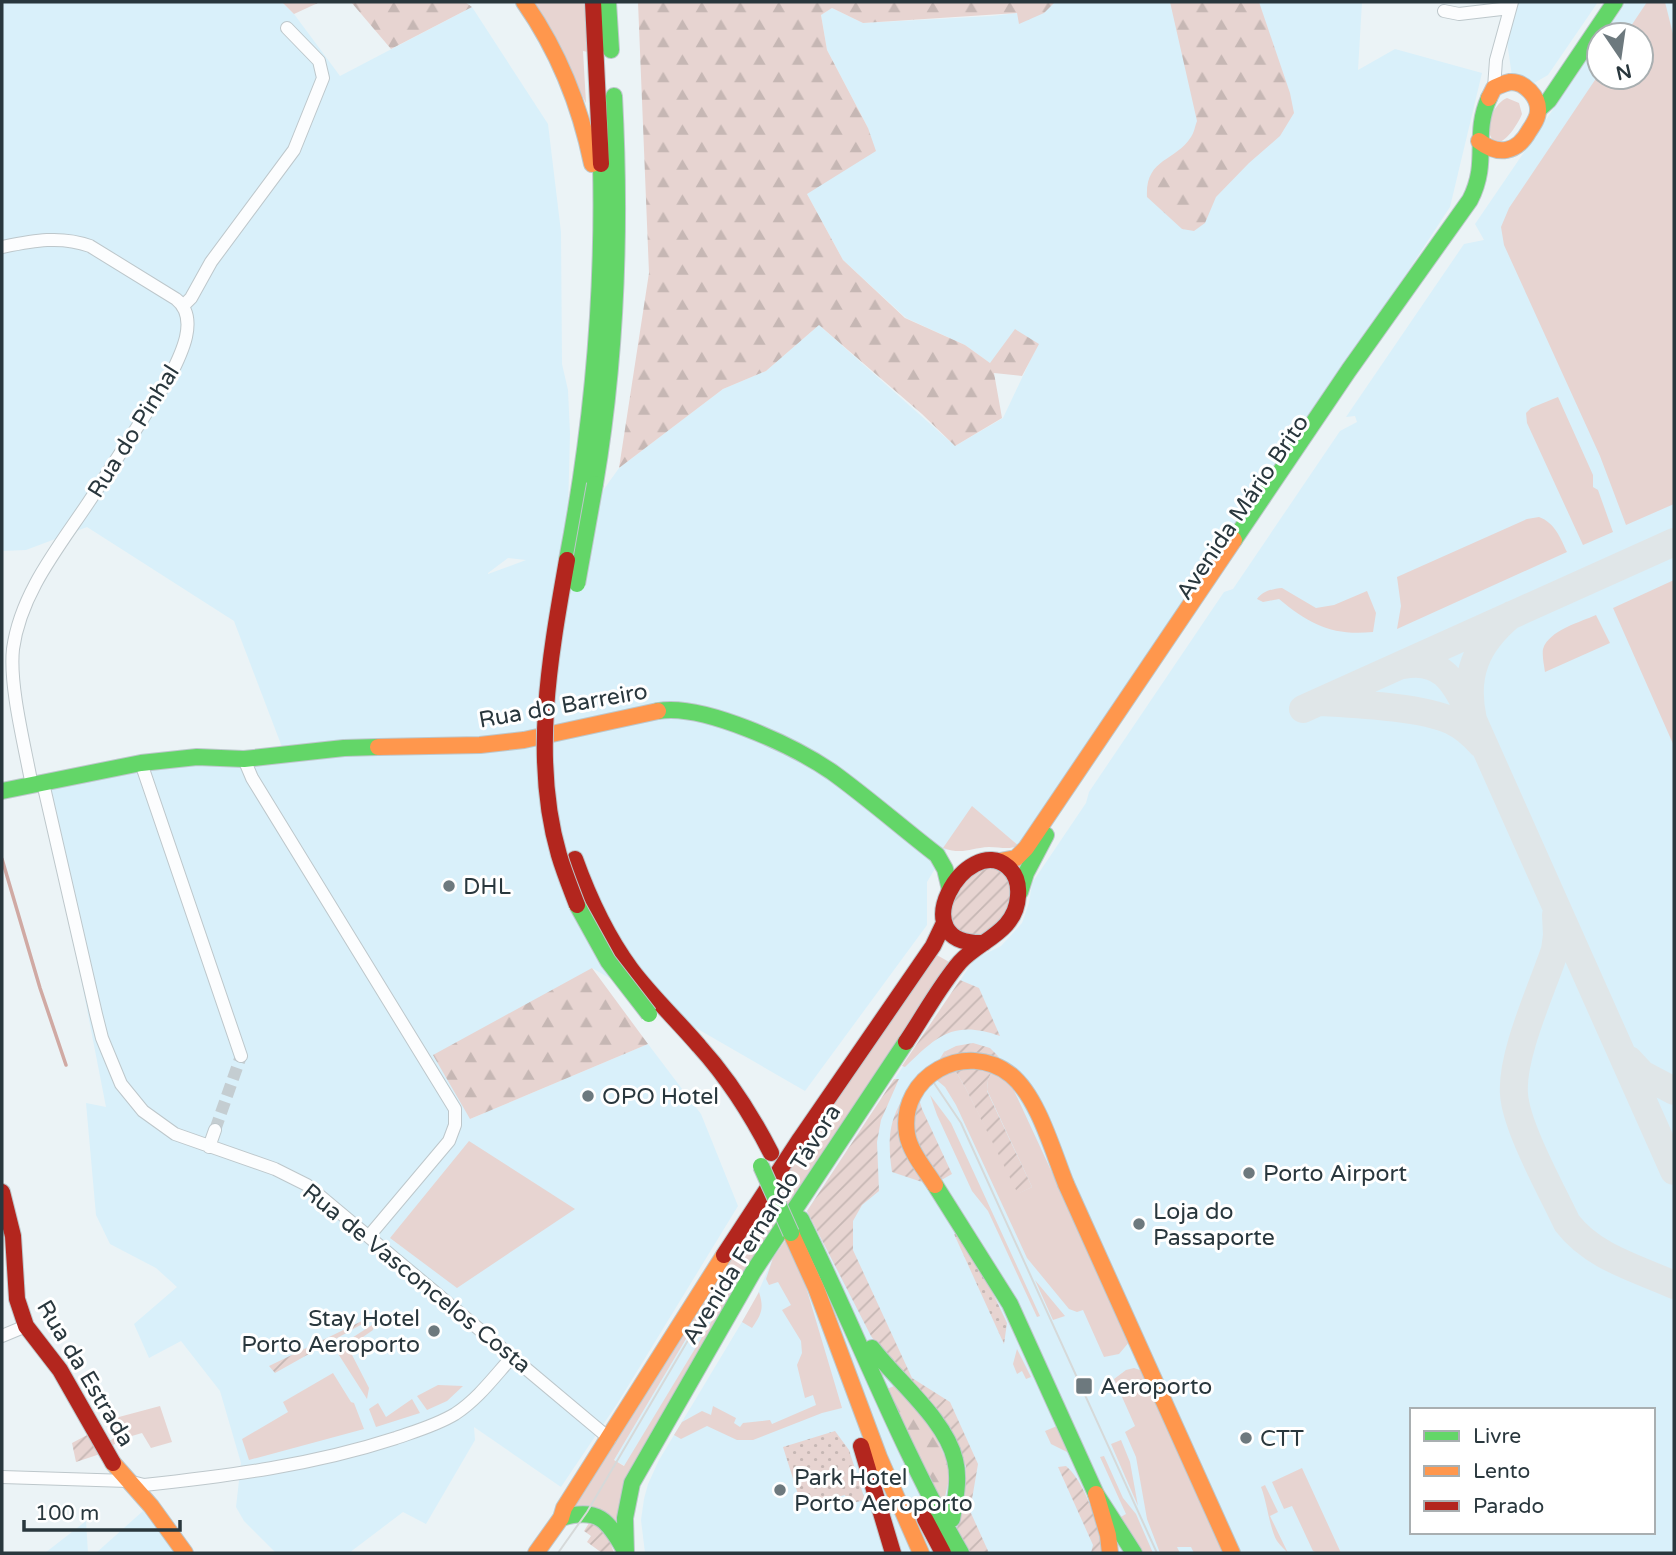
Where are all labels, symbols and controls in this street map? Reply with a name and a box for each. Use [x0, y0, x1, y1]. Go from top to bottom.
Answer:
north arrow [1585, 21, 1655, 91]
text: N [1614, 59, 1634, 84]
street label: Rua do Pinhal [82, 360, 186, 503]
street label: Avenida Mário Brito [1171, 410, 1315, 605]
street label: Rua do Barreiro [476, 677, 650, 735]
place label: DHL [463, 873, 511, 901]
marker: DHL [441, 878, 457, 894]
place label: OPO Hotel [602, 1083, 719, 1111]
marker: OPO Hotel [580, 1088, 596, 1104]
street label: Avenida Fernando Távora [676, 1099, 847, 1350]
place label: Porto Airport [1263, 1160, 1407, 1188]
marker: Porto Airport [1241, 1165, 1257, 1181]
street label: Rua de Vasconcelos Costa [297, 1178, 536, 1380]
place label: Loja do Passaporte [1153, 1198, 1275, 1252]
marker: Loja do Passaporte [1131, 1216, 1147, 1232]
street label: Rua da Estrada [30, 1295, 140, 1452]
place label: Stay Hotel Porto Aeroporto [241, 1305, 420, 1359]
marker: Stay Hotel Porto Aeroporto [426, 1323, 442, 1339]
place label: Aeroporto [1100, 1373, 1212, 1401]
marker: Aeroporto [1074, 1376, 1094, 1396]
legend [1410, 1408, 1655, 1534]
text: Livre [1473, 1424, 1521, 1449]
place label: CTT [1260, 1425, 1304, 1453]
marker: CTT [1238, 1430, 1254, 1446]
text: Lento [1473, 1459, 1530, 1484]
place label: Park Hotel Porto Aeroporto [794, 1464, 973, 1518]
marker: Park Hotel Porto Aeroporto [772, 1482, 788, 1498]
scale bar [24, 1488, 180, 1532]
text: Parado [1473, 1494, 1544, 1519]
text: 100 m [35, 1501, 99, 1526]

